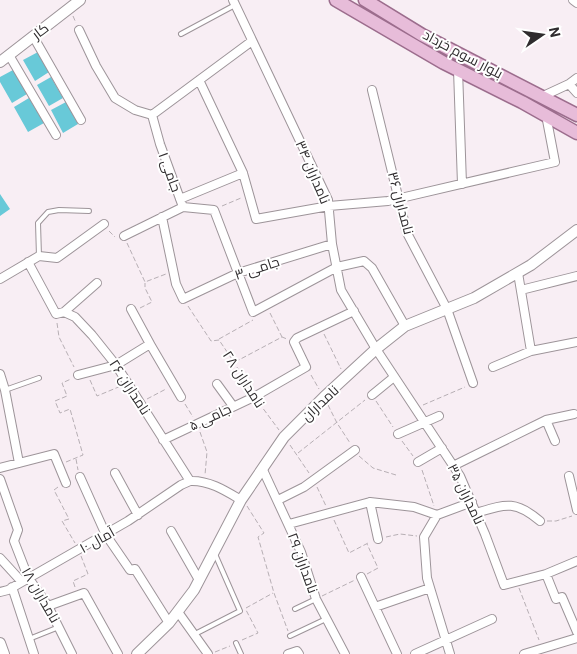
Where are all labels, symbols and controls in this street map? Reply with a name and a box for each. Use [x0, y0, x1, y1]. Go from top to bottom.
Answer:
north arrow [517, 10, 567, 60]
street label: کار [28, 20, 51, 43]
text: N [546, 25, 564, 39]
street label: بلوار سوم خرداد [419, 26, 506, 84]
street label: نامداران ۳۴ [293, 138, 333, 206]
street label: جامی ۱ [155, 150, 185, 194]
street label: نامداران ۳۶ [385, 170, 417, 236]
street label: جامی ۳ [233, 253, 281, 283]
street label: نامداران ۲۸ [220, 348, 268, 410]
street label: نامداران ۲۶ [106, 356, 154, 418]
street label: نامداران [298, 382, 342, 424]
street label: جامی ۵ [186, 400, 234, 434]
street label: نامداران ۳۵ [444, 461, 488, 527]
street label: آمال ۱۰ [77, 524, 118, 557]
street label: نامداران ۲۹ [285, 531, 321, 595]
street label: نامداران ۱۸ [19, 564, 63, 626]

